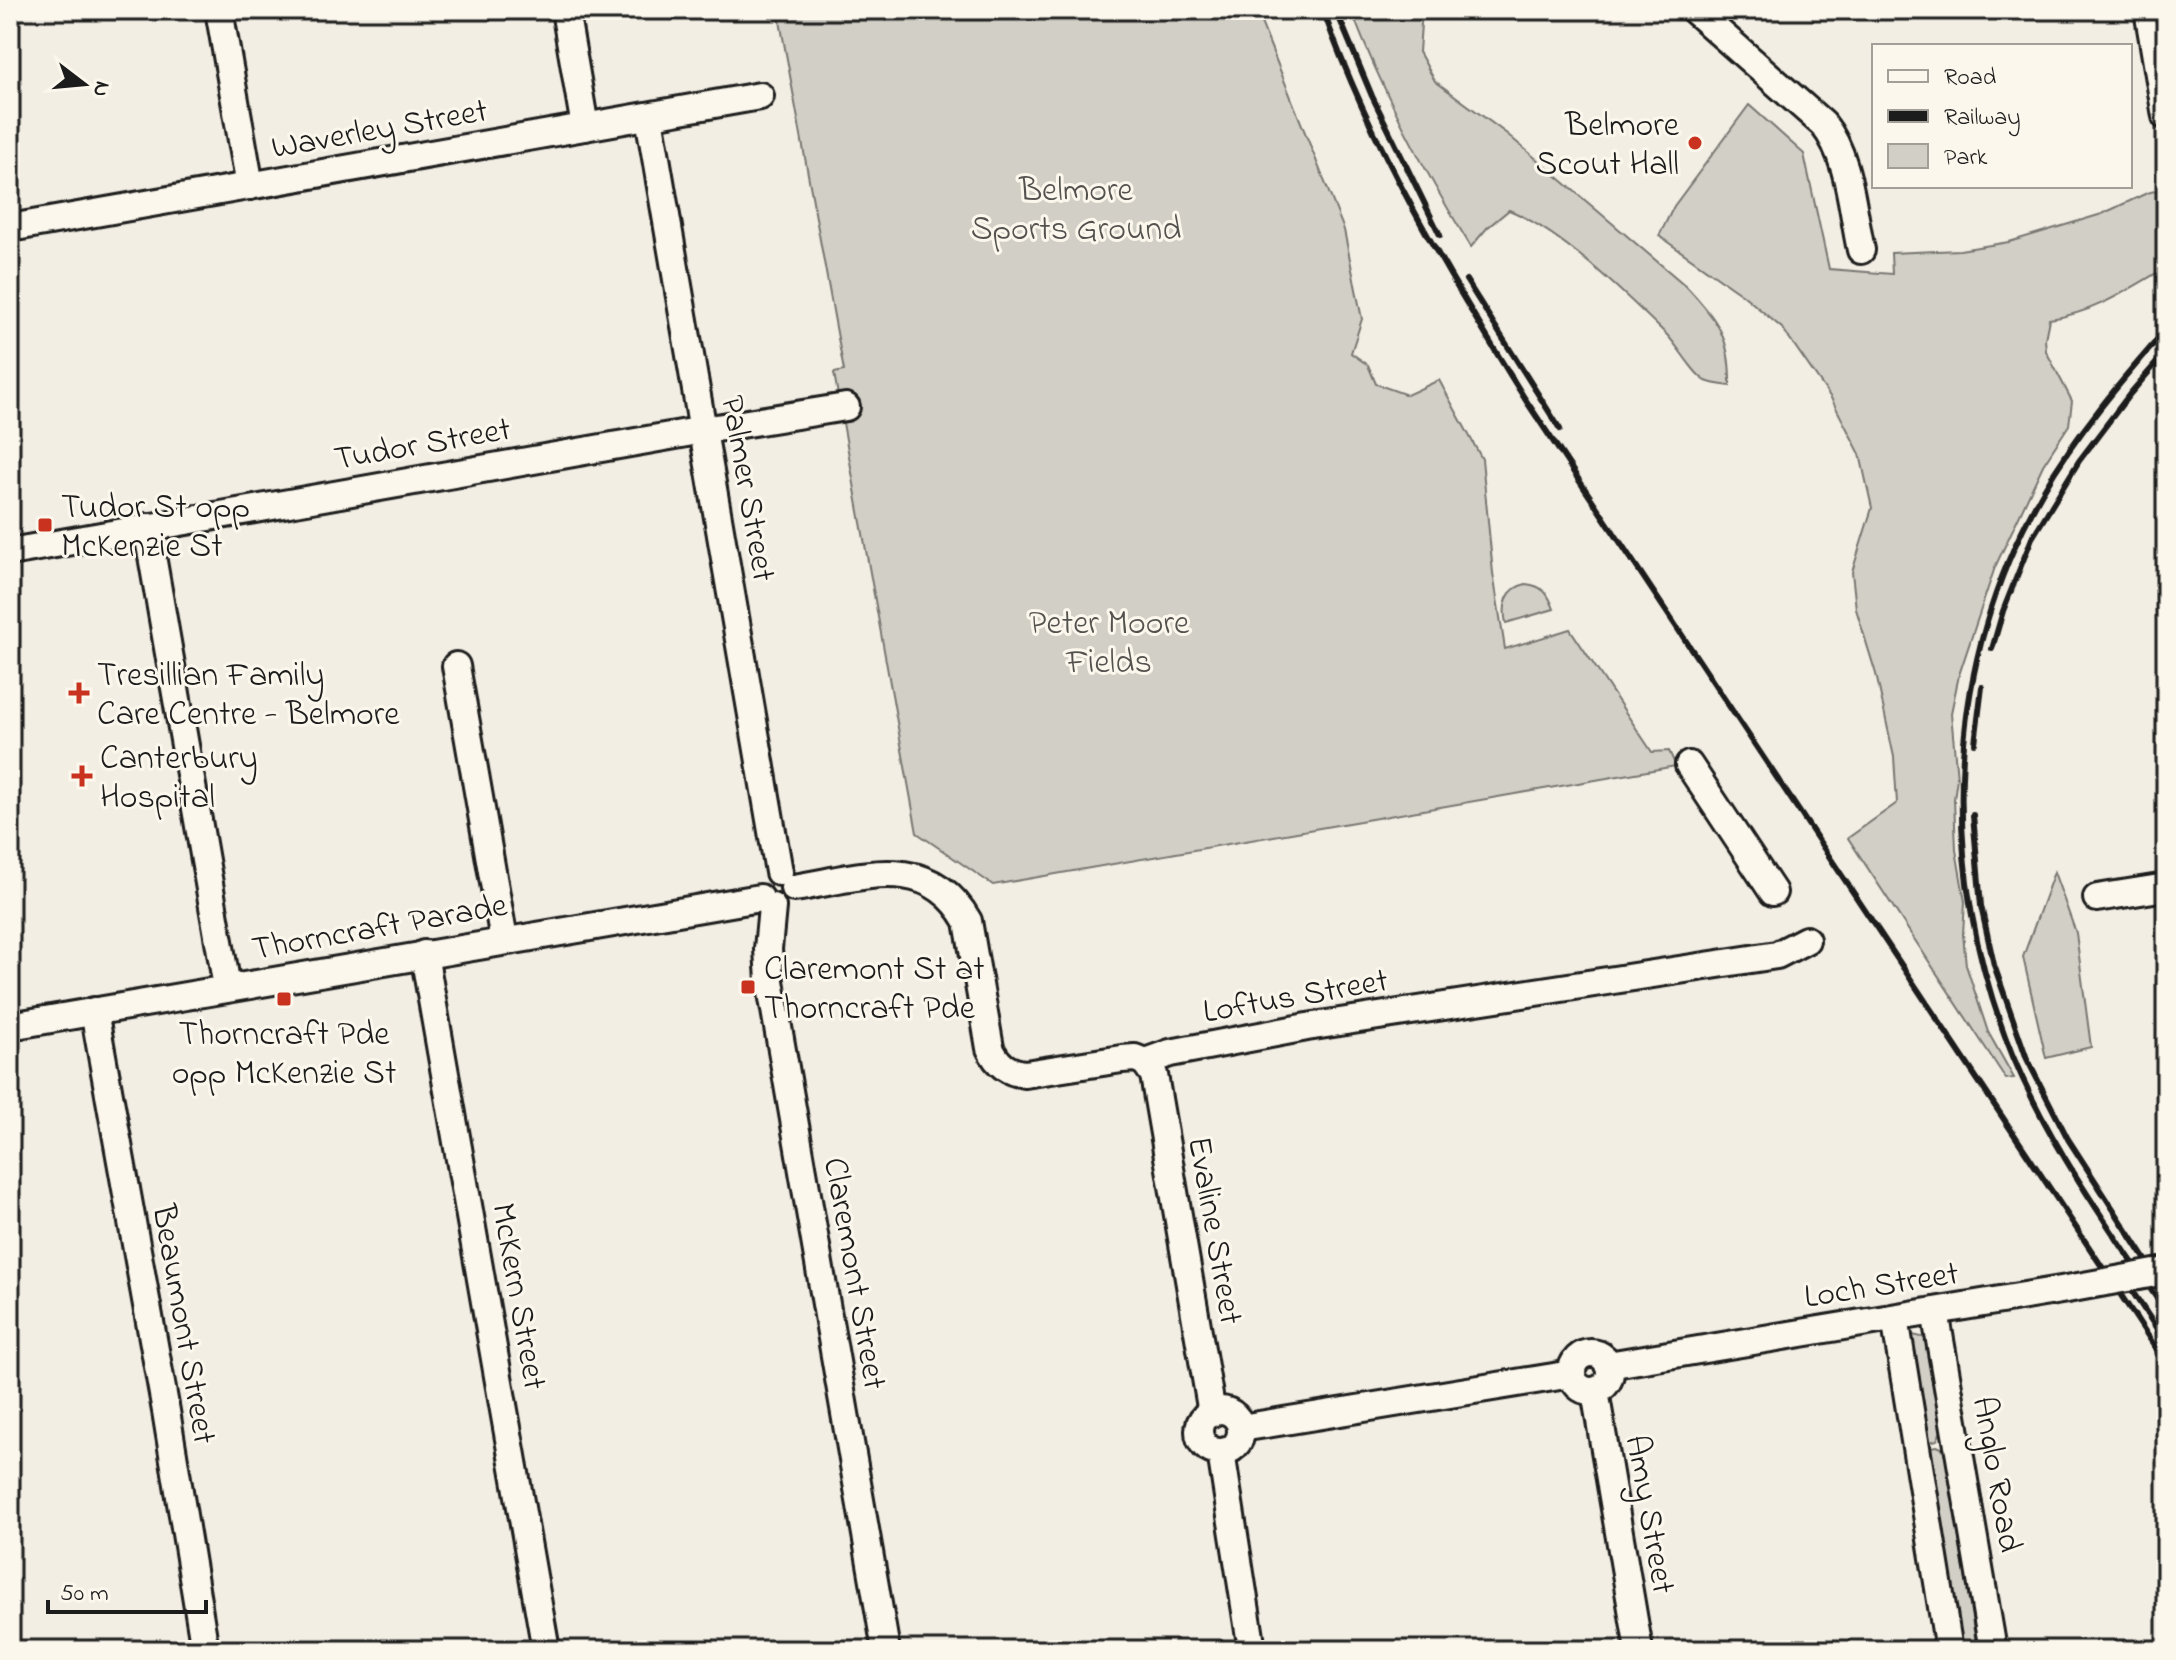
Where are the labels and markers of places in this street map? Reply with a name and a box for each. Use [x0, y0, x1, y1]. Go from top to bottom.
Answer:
place label: Belmore Scout Hall [1536, 102, 1680, 191]
marker: Belmore Scout Hall [1686, 134, 1704, 152]
place label: Tudor St opp McKenzie St [61, 484, 250, 573]
marker: Tudor St opp McKenzie St [36, 516, 54, 534]
place label: Tresillian Family Care Centre - Belmore [97, 652, 400, 741]
marker: Tresillian Family Care Centre - Belmore [68, 682, 90, 704]
place label: Canterbury Hospital [100, 735, 258, 824]
marker: Canterbury Hospital [71, 765, 93, 787]
place label: Claremont St at Thorncraft Pde [764, 946, 985, 1035]
marker: Claremont St at Thorncraft Pde [739, 978, 757, 996]
marker: Thorncraft Pde opp McKenzie St [275, 990, 293, 1008]
place label: Thorncraft Pde opp McKenzie St [172, 1011, 396, 1100]

